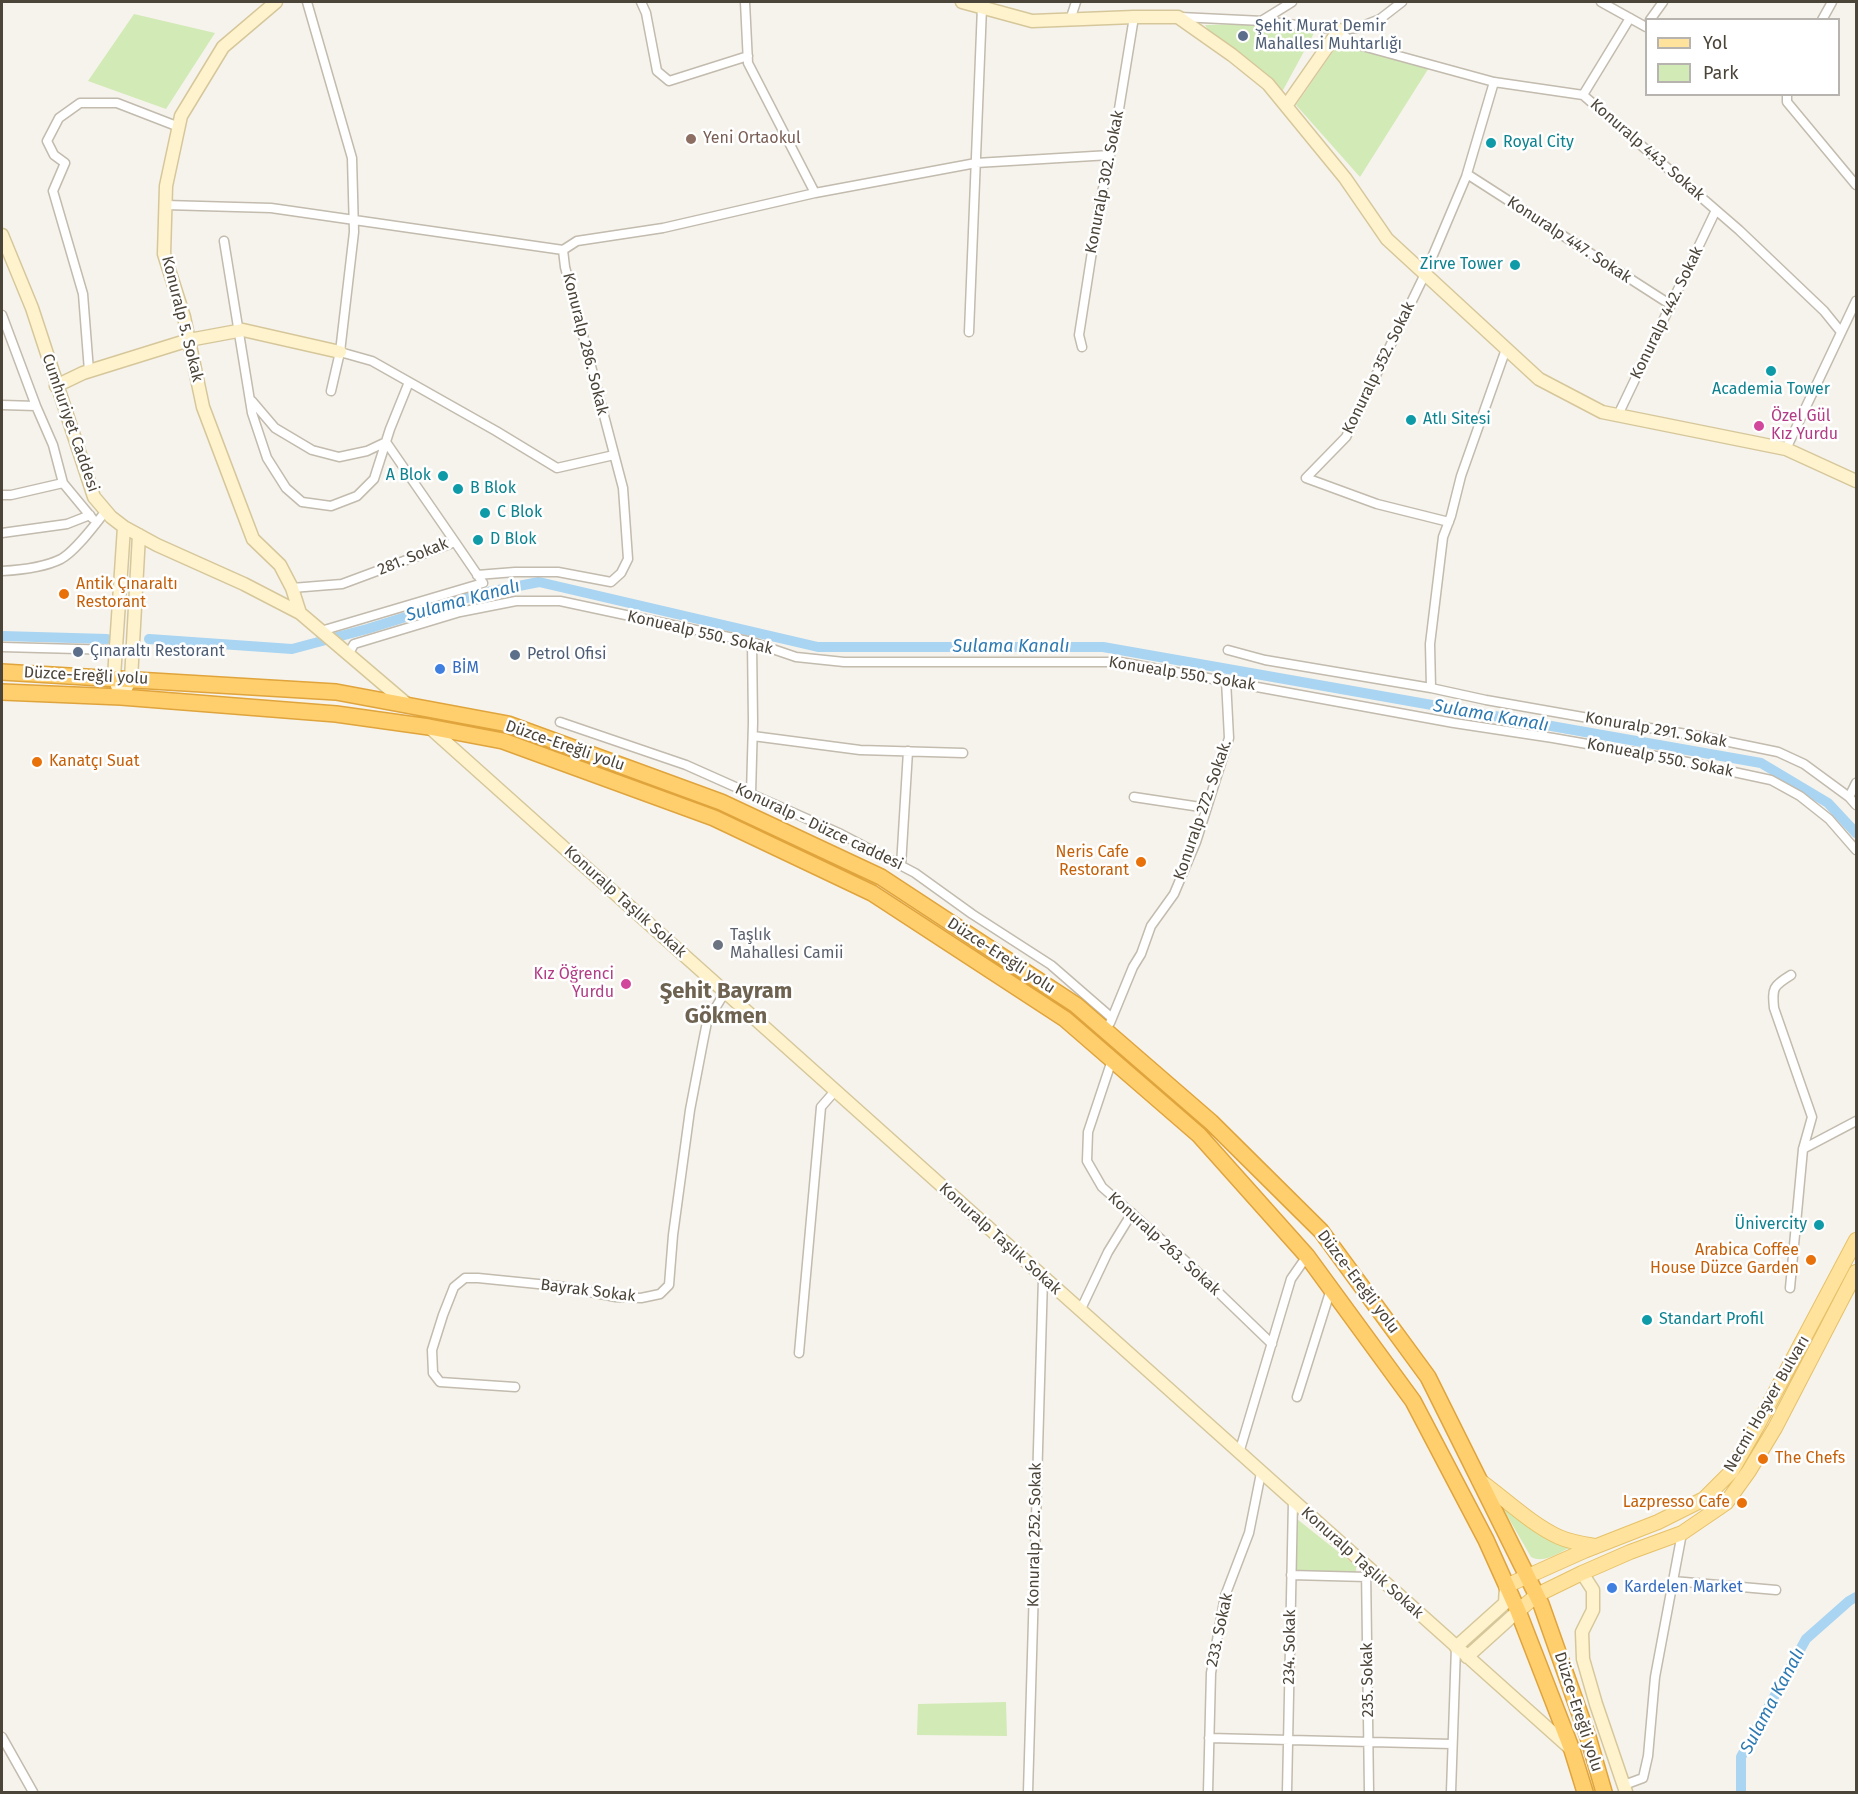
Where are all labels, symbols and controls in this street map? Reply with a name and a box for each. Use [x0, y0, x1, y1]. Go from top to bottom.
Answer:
place label: Şehit Murat Demir Mahallesi Muhtarlığı [1255, 17, 1402, 55]
legend [1645, 18, 1840, 96]
marker: Şehit Murat Demir Mahallesi Muhtarlığı [1236, 29, 1250, 43]
text: Yol [1703, 32, 1728, 54]
text: Park [1703, 62, 1738, 84]
street label: Konuralp 443. Sokak [1586, 95, 1708, 205]
street label: Konuralp 302. Sokak [1082, 109, 1128, 255]
place label: Yeni Ortaokul [703, 129, 801, 149]
marker: Yeni Ortaokul [684, 132, 698, 146]
place label: Royal City [1503, 133, 1574, 153]
marker: Royal City [1484, 136, 1498, 150]
street label: Konuralp 447. Sokak [1503, 193, 1635, 287]
street label: Konuralp 442. Sokak [1626, 243, 1708, 383]
street label: Konuralp 5. Sokak [157, 254, 207, 384]
place label: Zirve Tower [1420, 255, 1503, 275]
marker: Zirve Tower [1508, 258, 1522, 272]
street label: Konuralp 286. Sokak [558, 271, 612, 417]
street label: Konuralp 352. Sokak [1339, 299, 1419, 437]
street label: Cumhuriyet Caddesi [37, 351, 103, 495]
marker: Academia Tower [1764, 364, 1778, 378]
place label: Academia Tower [1712, 380, 1830, 400]
place label: Özel Gül Kız Yurdu [1771, 407, 1838, 445]
place label: Atlı Sitesi [1423, 410, 1491, 430]
marker: Atlı Sitesi [1404, 413, 1418, 427]
marker: Özel Gül Kız Yurdu [1752, 419, 1766, 433]
place label: A Blok [386, 466, 431, 486]
marker: A Blok [436, 469, 450, 483]
place label: B Blok [470, 479, 516, 499]
marker: B Blok [451, 482, 465, 496]
place label: C Blok [497, 503, 542, 523]
marker: C Blok [478, 506, 492, 520]
place label: D Blok [490, 530, 536, 550]
marker: D Blok [471, 533, 485, 547]
street label: 281. Sokak [375, 534, 451, 580]
place label: Antik Çınaraltı Restorant [76, 575, 178, 613]
water label: Sulama Kanalı [404, 575, 522, 627]
marker: Antik Çınaraltı Restorant [57, 587, 71, 601]
street label: Konuealp 550. Sokak [625, 607, 775, 659]
water label: Sulama Kanalı [953, 636, 1069, 658]
place label: Çınaraltı Restorant [90, 642, 225, 662]
marker: Çınaraltı Restorant [71, 645, 85, 659]
place label: Petrol Ofisi [527, 645, 607, 665]
marker: Petrol Ofisi [508, 648, 522, 662]
street label: Konuealp 550. Sokak [1107, 653, 1257, 695]
place label: BİM [452, 659, 479, 679]
marker: BİM [433, 662, 447, 676]
street label: Düzce-Ereğli yolu [23, 663, 149, 689]
water label: Sulama Kanalı [1432, 695, 1550, 737]
street label: Konuralp 291. Sokak [1584, 708, 1728, 752]
street label: Düzce-Ereğli yolu [503, 717, 627, 775]
street label: Konuealp 550. Sokak [1585, 734, 1735, 782]
street label: Konuralp 272. Sokak. [1170, 737, 1236, 883]
place label: Kanatçı Suat [49, 752, 140, 772]
marker: Kanatçı Suat [30, 755, 44, 769]
street label: Konuralp - Düzce caddesi [732, 780, 906, 874]
street label: Konuralp Taşlık Sokak [560, 842, 690, 962]
place label: Neris Cafe Restorant [1056, 843, 1129, 881]
marker: Neris Cafe Restorant [1134, 855, 1148, 869]
street label: Düzce-Ereğli yolu [943, 914, 1059, 998]
place label: Taşlık Mahallesi Camii [730, 926, 844, 964]
marker: Taşlık Mahallesi Camii [711, 938, 725, 952]
place label: Kız Öğrenci Yurdu [533, 965, 614, 1003]
marker: Kız Öğrenci Yurdu [619, 977, 633, 991]
district label: Şehit Bayram Gökmen [660, 979, 792, 1030]
street label: Konuralp Taşlık Sokak [935, 1179, 1065, 1299]
street label: Konuralp 263. Sokak [1104, 1188, 1224, 1300]
place label: Ünivercity [1735, 1215, 1807, 1235]
marker: Ünivercity [1812, 1218, 1826, 1232]
street label: Düzce-Ereğli yolu [1313, 1226, 1403, 1338]
place label: Arabica Coffee House Düzce Garden [1650, 1241, 1799, 1279]
marker: Arabica Coffee House Düzce Garden [1804, 1253, 1818, 1267]
street label: Bayrak Sokak [539, 1276, 637, 1306]
place label: Standart Profil [1659, 1310, 1764, 1330]
marker: Standart Profil [1640, 1313, 1654, 1327]
street label: Necmi Hoşver Bulvarı [1720, 1332, 1814, 1476]
place label: The Chefs [1775, 1449, 1845, 1469]
marker: The Chefs [1756, 1452, 1770, 1466]
street label: Konuralp 252. Sokak [1024, 1463, 1046, 1607]
place label: Lazpresso Cafe [1623, 1493, 1730, 1513]
marker: Lazpresso Cafe [1735, 1496, 1749, 1510]
street label: Konuralp Taşlık Sokak [1297, 1503, 1427, 1623]
place label: Kardelen Market [1624, 1578, 1743, 1598]
marker: Kardelen Market [1605, 1581, 1619, 1595]
street label: 233. Sokak [1203, 1591, 1237, 1669]
street label: 234. Sokak [1280, 1609, 1300, 1685]
street label: 235. Sokak [1358, 1642, 1378, 1718]
water label: Sulama Kanalı [1736, 1644, 1810, 1758]
street label: Düzce-Ereğli yolu [1550, 1650, 1606, 1774]

